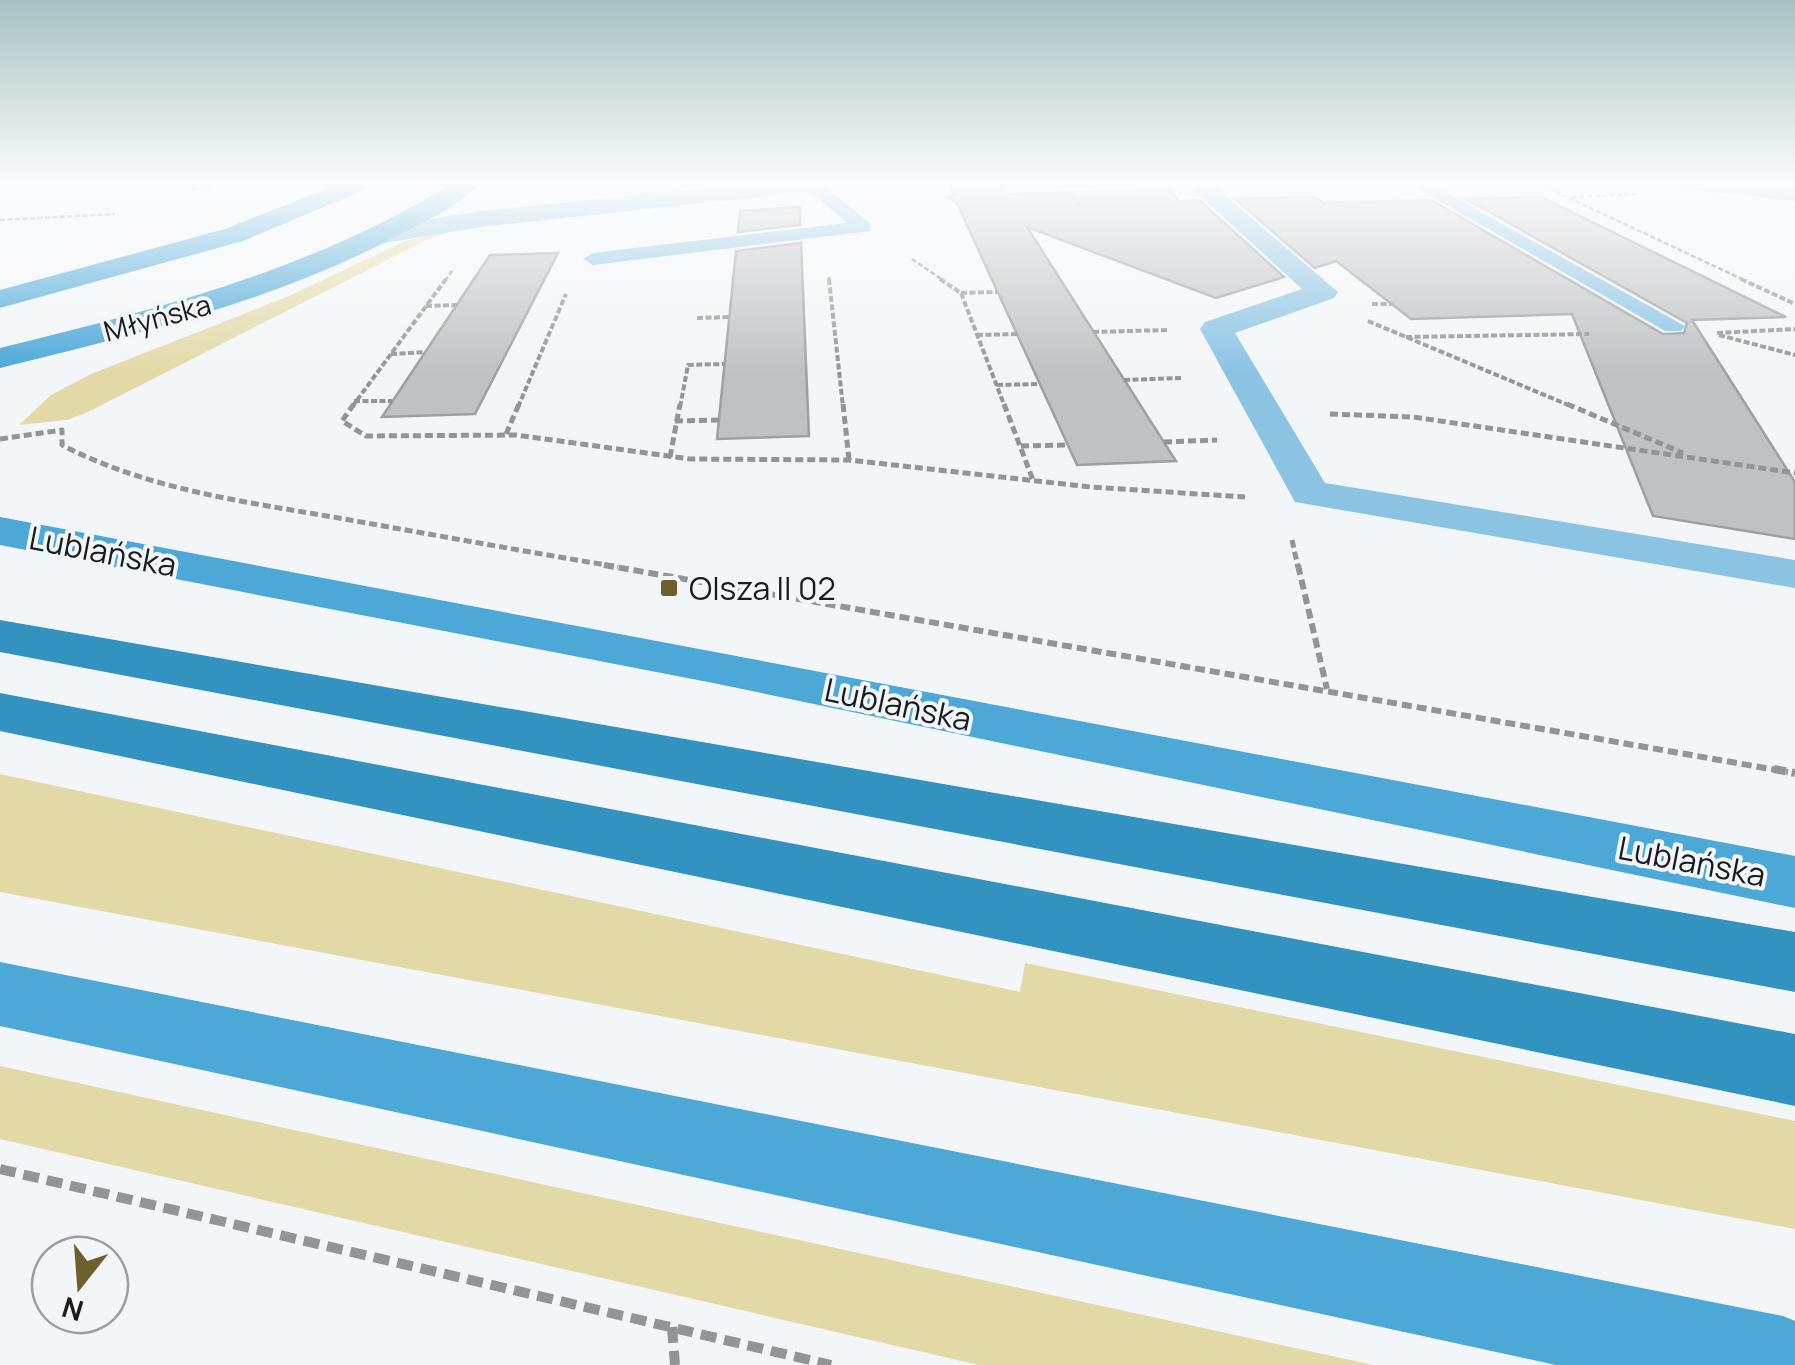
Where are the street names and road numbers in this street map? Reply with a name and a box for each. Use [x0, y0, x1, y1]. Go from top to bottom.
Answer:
street label: Młyńska [99, 284, 215, 350]
street label: Lublańska [26, 515, 180, 587]
street label: Lublańska [821, 667, 975, 741]
street label: Lublańska [1615, 825, 1769, 897]

